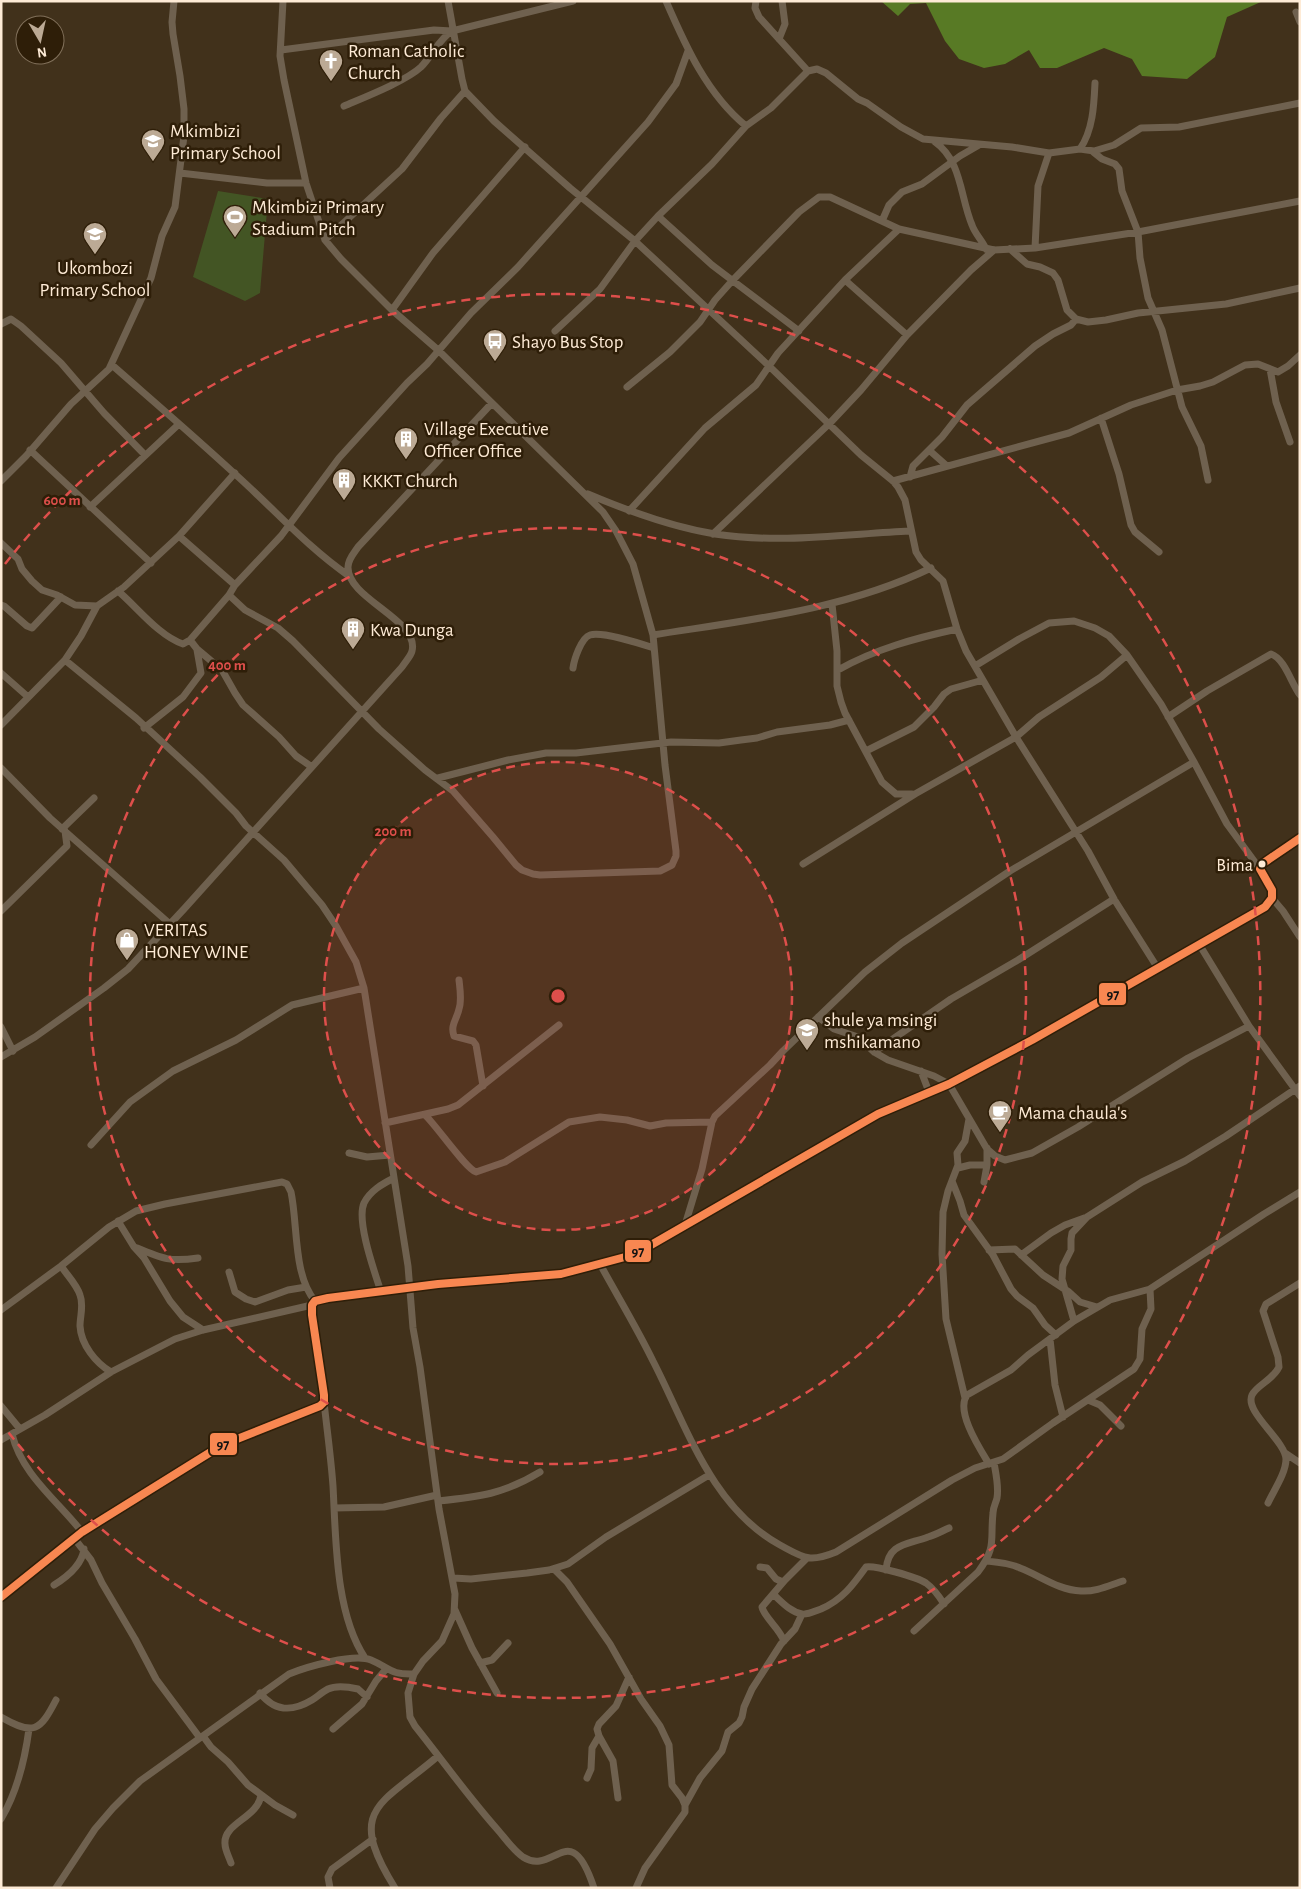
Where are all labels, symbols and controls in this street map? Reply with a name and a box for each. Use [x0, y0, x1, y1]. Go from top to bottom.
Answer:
north arrow [15, 15, 65, 65]
place label: Roman Catholic Church [348, 42, 464, 83]
text: N [36, 44, 48, 60]
church icon: Roman Catholic Church [318, 48, 344, 82]
place label: Mkimbizi Primary School [170, 122, 281, 163]
school or university icon: Mkimbizi Primary School [140, 128, 166, 162]
place label: Mkimbizi Primary Stadium Pitch [252, 198, 384, 239]
sports icon: Mkimbizi Primary Stadium Pitch [222, 204, 248, 238]
school or university icon: Ukombozi Primary School [82, 221, 108, 255]
place label: Ukombozi Primary School [40, 259, 150, 300]
bus stop icon: Shayo Bus Stop [482, 328, 508, 362]
place label: Shayo Bus Stop [512, 333, 623, 352]
place label: Village Executive Officer Office [424, 420, 549, 461]
building icon: Village Executive Officer Office [393, 426, 419, 460]
building icon: KKKT Church [331, 467, 357, 501]
place label: KKKT Church [362, 472, 458, 491]
text: 600 m [43, 493, 81, 508]
building icon: Kwa Dunga [340, 616, 366, 650]
place label: Kwa Dunga [370, 621, 454, 640]
text: 400 m [208, 658, 246, 673]
text: 200 m [374, 824, 412, 839]
place label: Bima [1216, 857, 1253, 875]
marker: Bima [1257, 859, 1267, 869]
place label: VERITAS HONEY WINE [144, 921, 248, 962]
shop icon: VERITAS HONEY WINE [114, 927, 140, 961]
line badge: 97 [1098, 982, 1127, 1006]
centre of rings [549, 987, 567, 1005]
text: 97 [1107, 988, 1119, 1002]
place label: shule ya msingi mshikamano [824, 1011, 937, 1052]
school or university icon: shule ya msingi mshikamano [794, 1017, 820, 1051]
cafe icon: Mama chaula's [987, 1099, 1013, 1133]
place label: Mama chaula's [1018, 1104, 1127, 1123]
line badge: 97 [624, 1239, 652, 1263]
text: 97 [632, 1245, 644, 1259]
line badge: 97 [209, 1432, 238, 1456]
text: 97 [217, 1438, 229, 1452]

